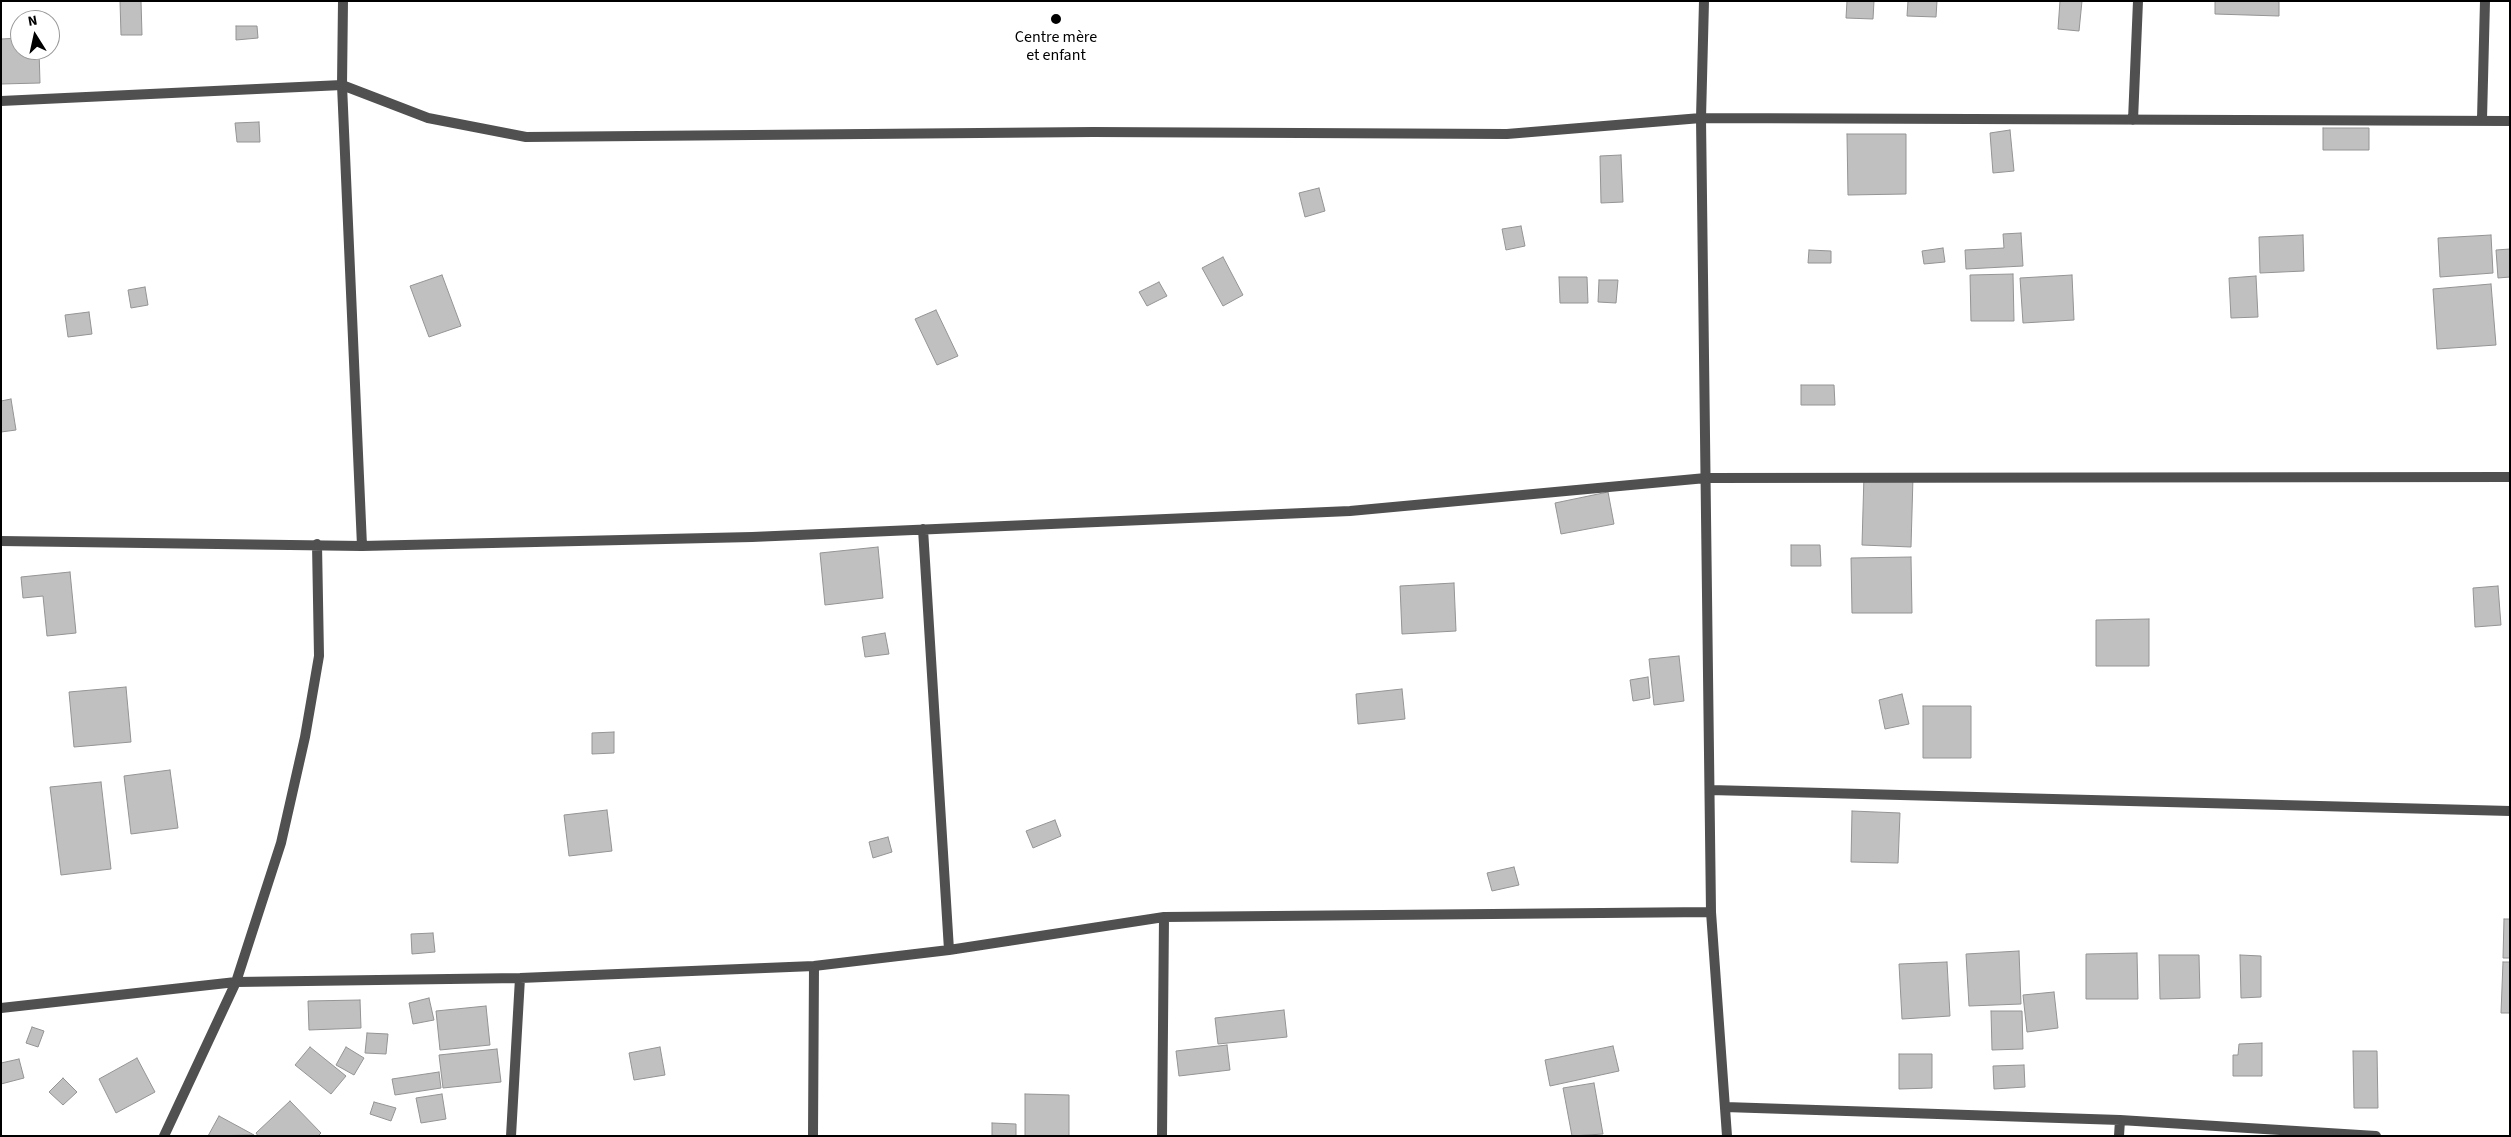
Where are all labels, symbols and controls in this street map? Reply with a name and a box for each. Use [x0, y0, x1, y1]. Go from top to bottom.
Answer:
north arrow [10, 10, 60, 60]
text: N [26, 11, 39, 32]
marker: Centre mère et enfant [1049, 12, 1063, 26]
place label: Centre mère et enfant [1015, 28, 1097, 66]

